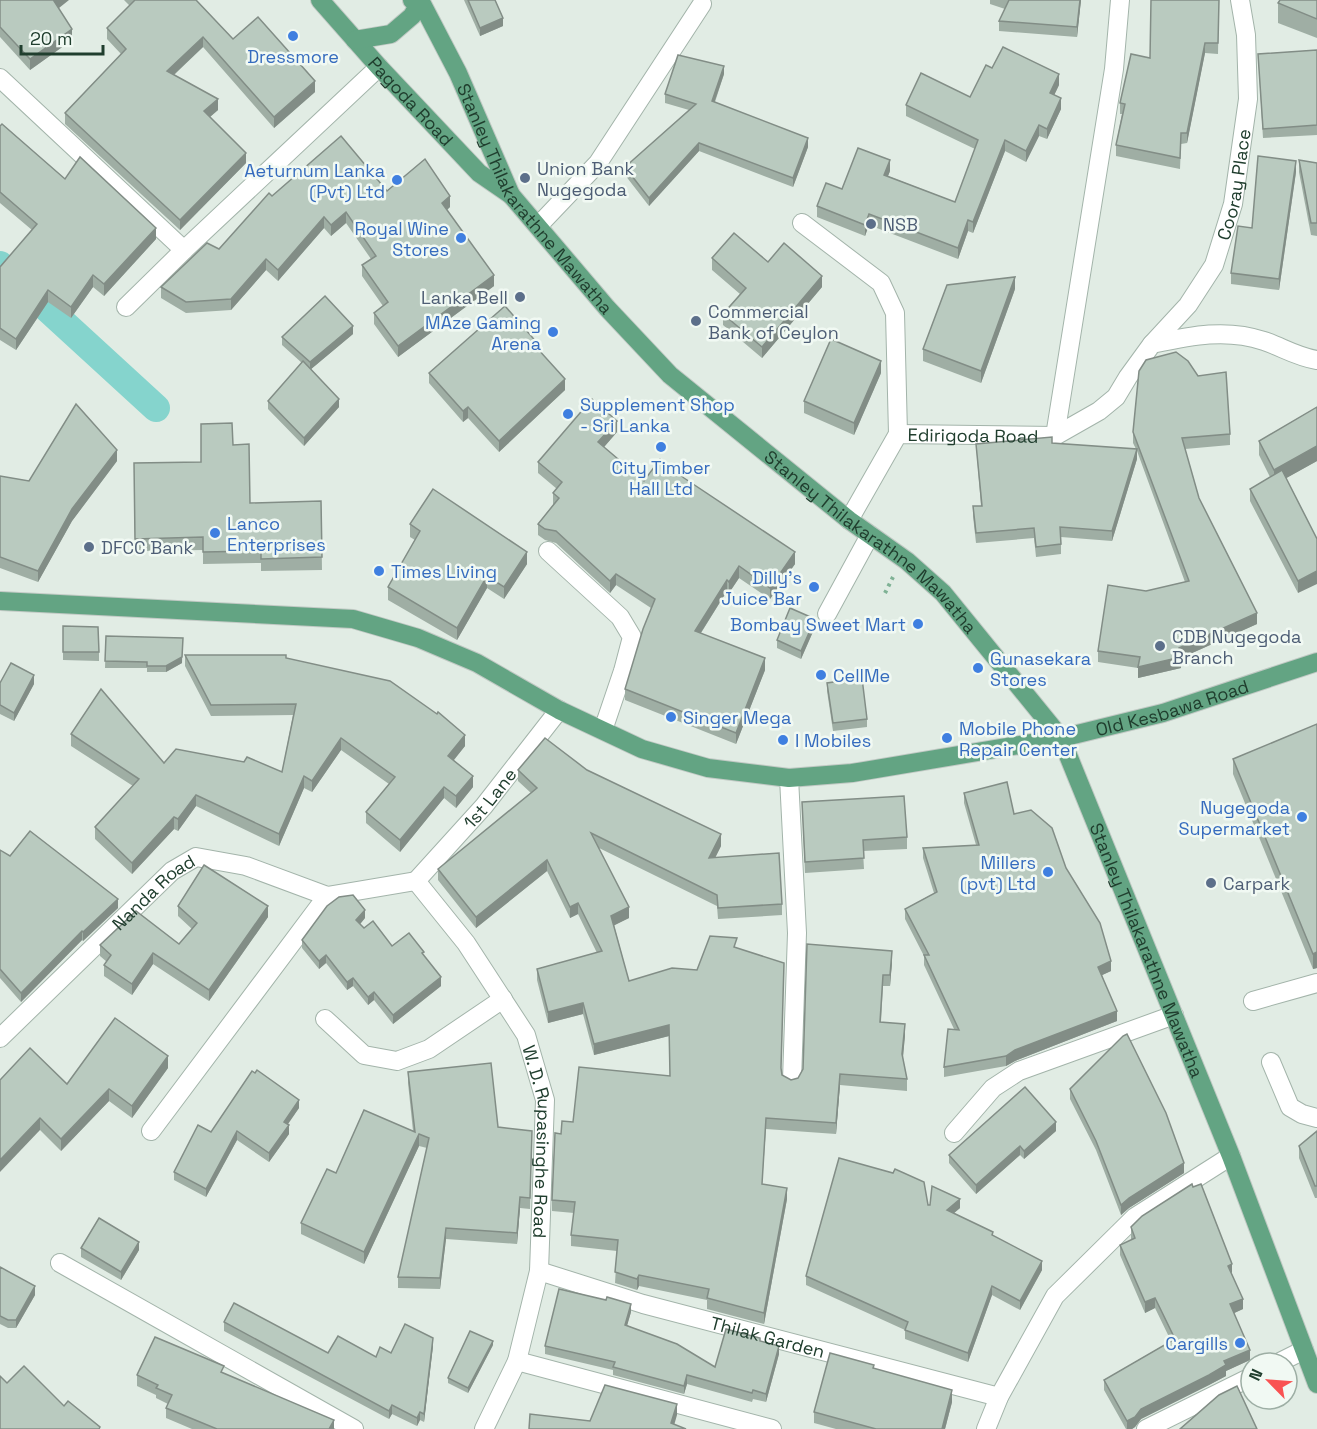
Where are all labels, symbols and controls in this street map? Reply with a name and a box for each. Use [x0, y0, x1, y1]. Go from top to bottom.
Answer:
scale bar [21, 18, 104, 56]
text: 20 m [30, 27, 73, 50]
marker: Dressmore [286, 29, 300, 43]
place label: Dressmore [247, 45, 339, 68]
street label: Pagoda Road [364, 52, 459, 150]
street label: Stanley Thilakarathne Mawatha [452, 80, 618, 318]
street label: Cooray Place [1211, 127, 1255, 243]
place label: Union Bank Nugegoda [537, 157, 634, 201]
place label: Aeturnum Lanka (Pvt) Ltd [244, 159, 385, 203]
marker: Union Bank Nugegoda [518, 171, 532, 185]
marker: Aeturnum Lanka (Pvt) Ltd [390, 173, 404, 187]
place label: NSB [883, 213, 918, 236]
place label: Royal Wine Stores [354, 217, 449, 261]
marker: NSB [864, 217, 878, 231]
marker: Royal Wine Stores [454, 231, 468, 245]
place label: Lanka Bell [421, 286, 508, 309]
marker: Lanka Bell [513, 290, 527, 304]
place label: Commercial Bank of Ceylon [708, 300, 839, 344]
place label: MAze Gaming Arena [425, 311, 541, 355]
marker: Commercial Bank of Ceylon [689, 314, 703, 328]
marker: MAze Gaming Arena [546, 325, 560, 339]
place label: Supplement Shop - Sri Lanka [580, 393, 735, 437]
marker: Supplement Shop - Sri Lanka [561, 407, 575, 421]
street label: Edirigoda Road [907, 423, 1039, 447]
marker: City Timber Hall Ltd [654, 440, 668, 454]
street label: Stanley Thilakarathne Mawatha [760, 445, 982, 638]
place label: City Timber Hall Ltd [612, 456, 711, 500]
place label: Lanco Enterprises [227, 512, 326, 556]
marker: Lanco Enterprises [208, 526, 222, 540]
place label: DFCC Bank [101, 536, 194, 559]
marker: DFCC Bank [82, 540, 96, 554]
place label: Times Living [391, 560, 497, 583]
marker: Times Living [372, 564, 386, 578]
place label: Dilly's Juice Bar [721, 566, 802, 610]
marker: Dilly's Juice Bar [807, 580, 821, 594]
place label: Bombay Sweet Mart [730, 613, 906, 636]
marker: Bombay Sweet Mart [911, 617, 925, 631]
place label: CDB Nugegoda Branch [1172, 625, 1301, 669]
marker: CDB Nugegoda Branch [1153, 639, 1167, 653]
place label: Gunasekara Stores [990, 647, 1091, 691]
marker: Gunasekara Stores [971, 661, 985, 675]
place label: CellMe [833, 664, 890, 687]
marker: CellMe [814, 668, 828, 682]
street label: Old Kesbawa Road [1093, 674, 1252, 741]
place label: Singer Mega [683, 706, 791, 729]
marker: Singer Mega [664, 710, 678, 724]
place label: Mobile Phone Repair Center [959, 717, 1077, 761]
place label: I Mobiles [795, 729, 871, 752]
marker: Mobile Phone Repair Center [940, 731, 954, 745]
marker: I Mobiles [776, 733, 790, 747]
street label: 1st Lane [458, 763, 521, 833]
place label: Nugegoda Supermarket [1179, 796, 1290, 840]
marker: Nugegoda Supermarket [1295, 810, 1309, 824]
street label: Stanley Thilakarathne Mawatha [1085, 819, 1209, 1081]
street label: Nanda Road [107, 849, 199, 935]
place label: Millers (pvt) Ltd [960, 851, 1036, 895]
marker: Millers (pvt) Ltd [1041, 865, 1055, 879]
place label: Carpark [1223, 872, 1290, 895]
marker: Carpark [1204, 876, 1218, 890]
street label: W. D. Rupasinghe Road [518, 1042, 557, 1239]
street label: Thilak Garden [708, 1311, 827, 1363]
place label: Cargills [1165, 1332, 1228, 1355]
marker: Cargills [1233, 1336, 1247, 1350]
north arrow [1239, 1351, 1299, 1411]
text: N [1244, 1366, 1268, 1384]

